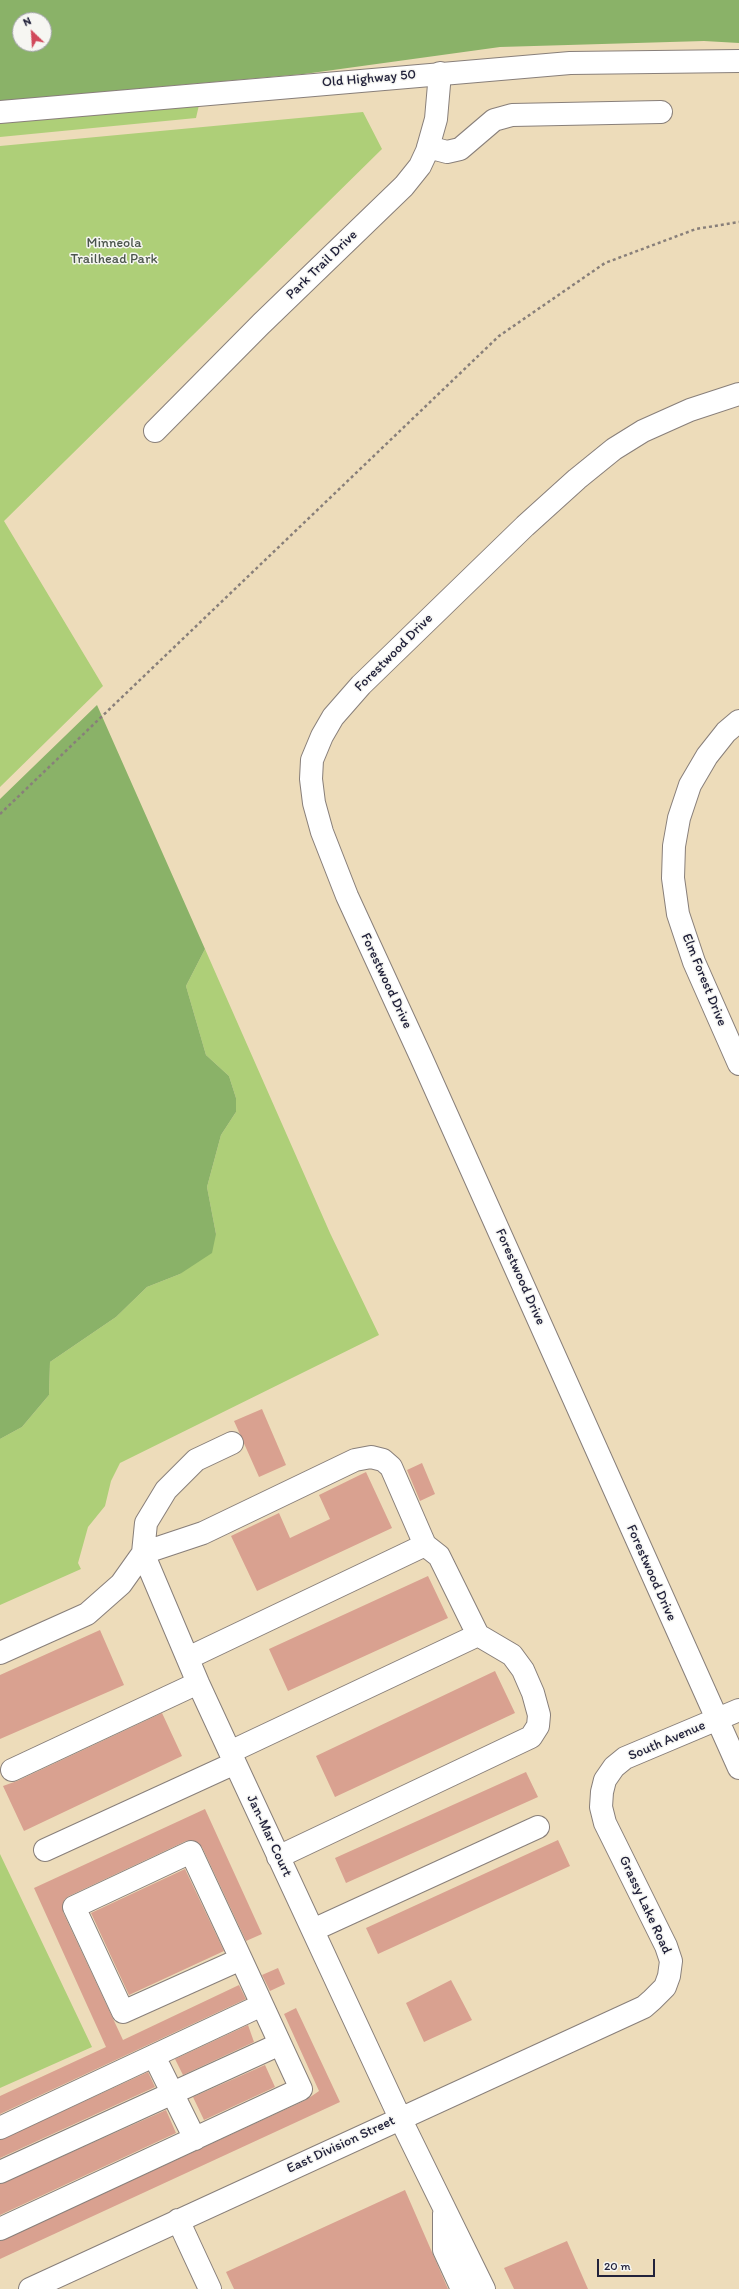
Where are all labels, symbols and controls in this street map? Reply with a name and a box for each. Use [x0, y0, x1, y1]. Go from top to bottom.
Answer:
north arrow [12, 12, 52, 52]
text: N [21, 14, 33, 29]
street label: Old Highway 50 [321, 67, 417, 91]
street label: Park Trail Drive [283, 227, 361, 303]
park label: Minneola Trailhead Park [70, 235, 158, 268]
street label: Forestwood Drive [351, 610, 437, 696]
street label: Forestwood Drive [356, 931, 416, 1031]
street label: Elm Forest Drive [678, 931, 730, 1029]
street label: Forestwood Drive [491, 1226, 549, 1328]
street label: Forestwood Drive [622, 1522, 680, 1624]
street label: South Avenue [626, 1717, 708, 1765]
street label: Jan-Mar Court [243, 1792, 295, 1880]
street label: Grassy Lake Road [615, 1853, 675, 1957]
street label: East Division Street [284, 2113, 398, 2177]
scale bar [599, 2251, 657, 2277]
text: 20 m [604, 2259, 631, 2273]

